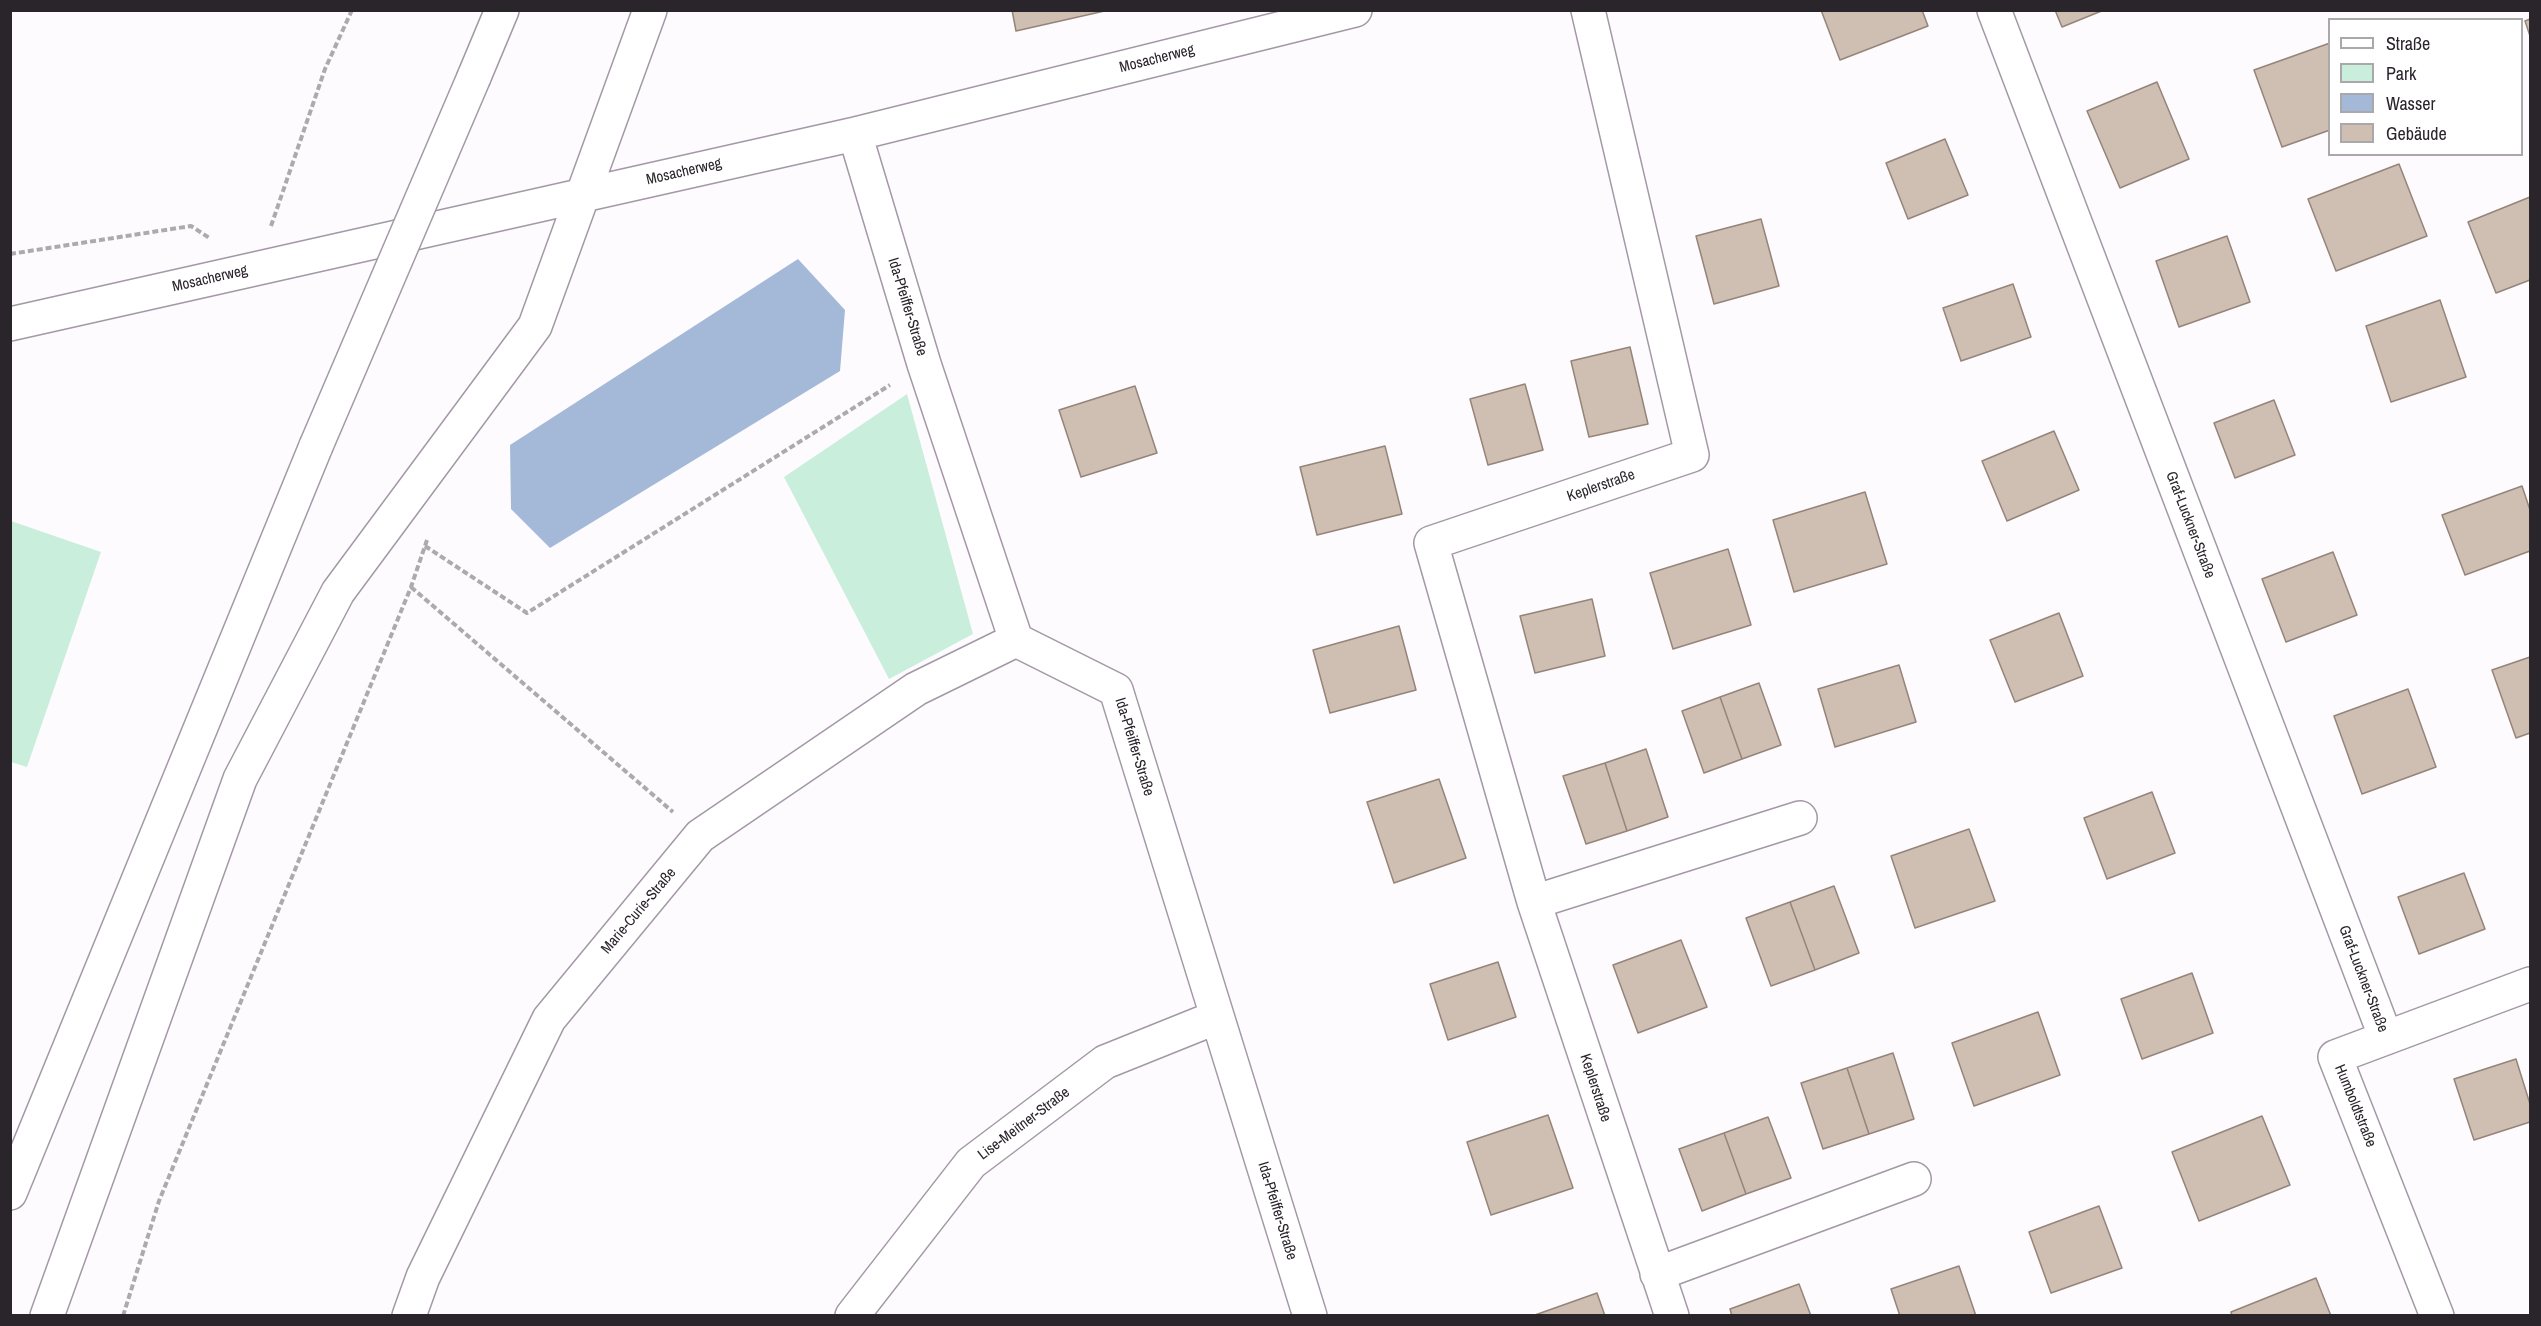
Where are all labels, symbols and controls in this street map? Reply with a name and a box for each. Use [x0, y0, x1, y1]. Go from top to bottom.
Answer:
legend [2328, 18, 2523, 156]
text: Straße [2386, 31, 2430, 56]
street label: Mosacherweg [1118, 41, 1196, 77]
text: Park [2386, 61, 2416, 86]
text: Wasser [2386, 91, 2435, 116]
text: Gebäude [2386, 121, 2447, 146]
street label: Mosacherweg [645, 155, 723, 189]
street label: Ida-Pfeiffer-Straße [884, 256, 930, 358]
street label: Mosacherweg [171, 262, 249, 296]
street label: Keplerstraße [1565, 466, 1637, 506]
street label: Graf-Luckner-Straße [2161, 469, 2219, 581]
street label: Ida-Pfeiffer-Straße [1111, 696, 1157, 798]
street label: Marie-Curie-Straße [598, 864, 680, 958]
street label: Graf-Luckner-Straße [2334, 923, 2392, 1035]
street label: Keplerstraße [1576, 1052, 1614, 1124]
street label: Humboldtstraße [2330, 1062, 2380, 1150]
street label: Lise-Meitner-Straße [975, 1084, 1073, 1164]
street label: Ida-Pfeiffer-Straße [1254, 1160, 1300, 1262]

